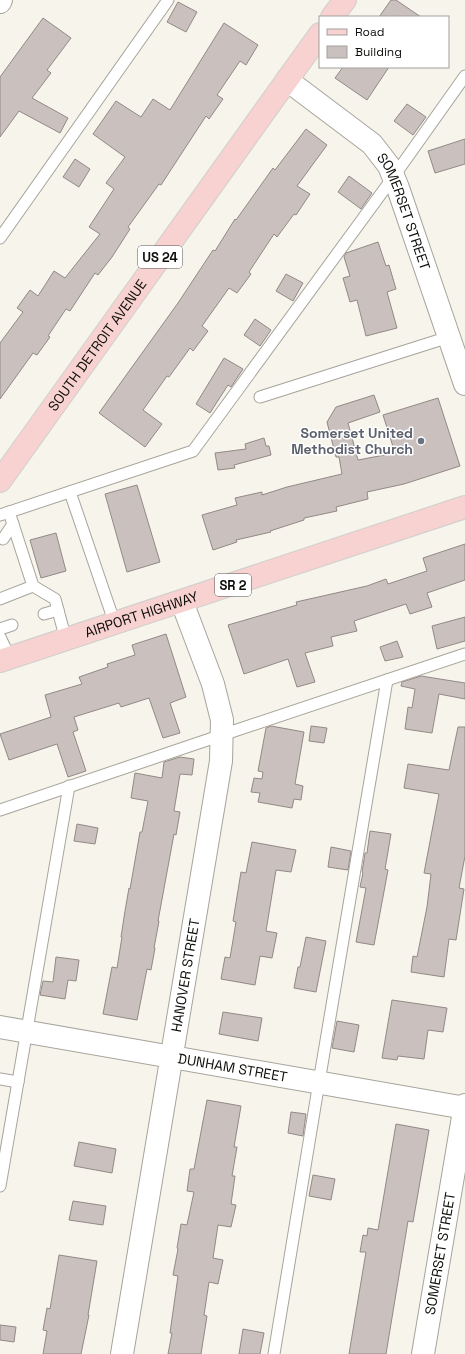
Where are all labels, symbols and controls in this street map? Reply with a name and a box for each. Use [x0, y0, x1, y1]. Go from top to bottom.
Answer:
legend [319, 16, 449, 68]
text: Road [355, 24, 384, 40]
text: Building [355, 44, 402, 60]
street label: SOMERSET STREET [373, 149, 434, 272]
road number: US 24 [138, 246, 182, 268]
street label: SOUTH DETROIT AVENUE [44, 276, 151, 415]
place label: Somerset United Methodist Church [291, 424, 413, 458]
marker: Somerset United Methodist Church [416, 436, 426, 446]
road number: SR 2 [215, 574, 251, 596]
street label: AIRPORT HIGHWAY [82, 587, 201, 641]
street label: HANOVER STREET [167, 917, 204, 1033]
street label: DUNHAM STREET [176, 1049, 289, 1086]
street label: SOMERSET STREET [421, 1191, 459, 1316]

